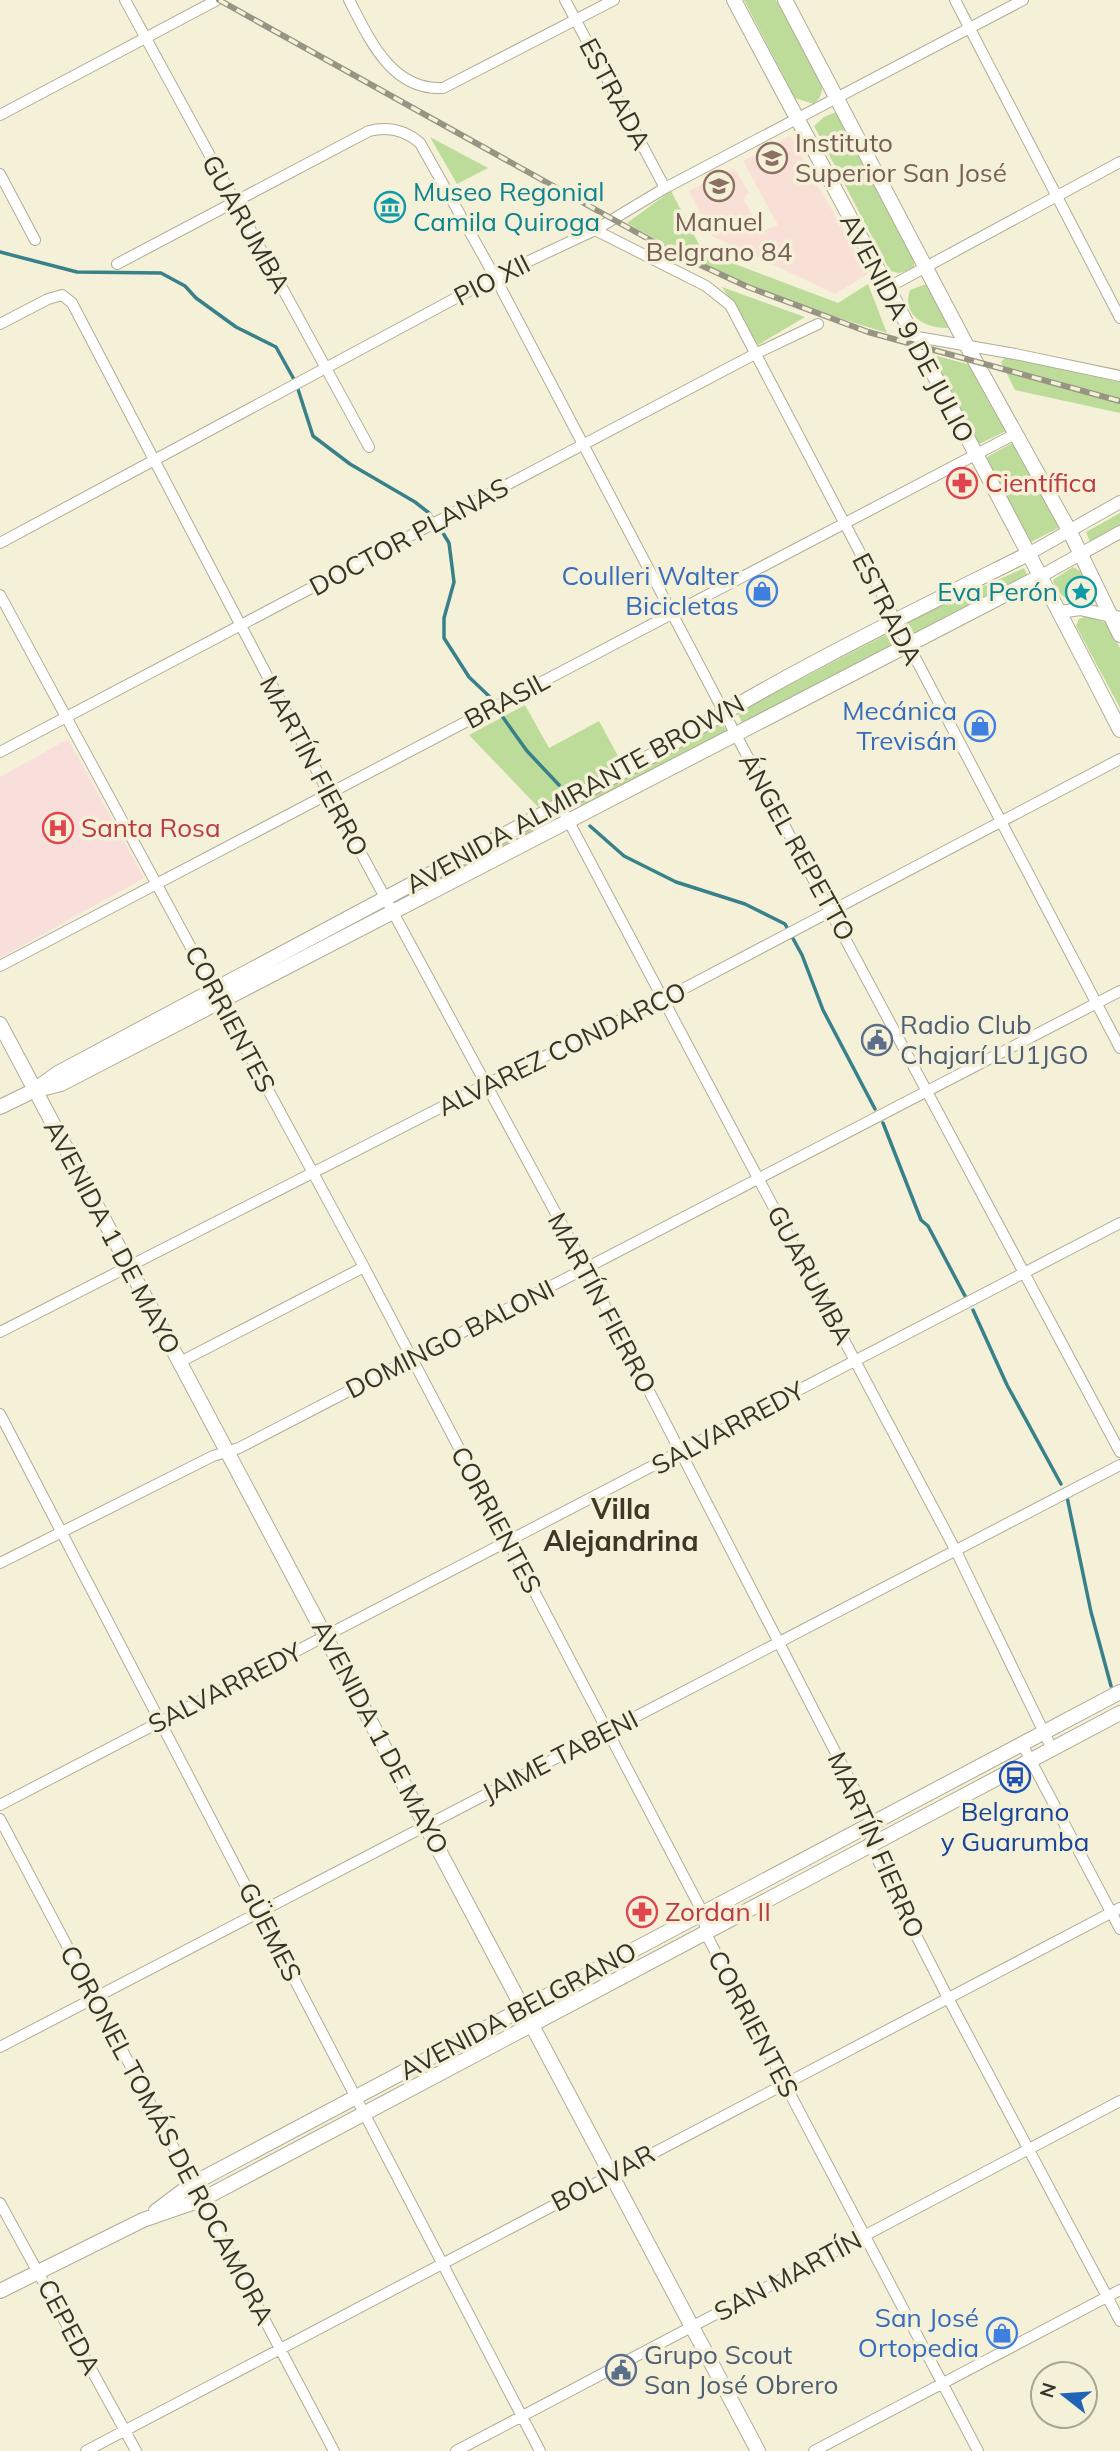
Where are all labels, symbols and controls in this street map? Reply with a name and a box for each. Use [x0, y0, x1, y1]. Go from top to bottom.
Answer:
street label: ESTRADA [572, 32, 659, 155]
place label: Instituto Superior San José [795, 126, 1007, 189]
school or university icon: Instituto Superior San José [755, 141, 789, 175]
street label: GUARUMBA [195, 149, 298, 299]
school or university icon: Manuel Belgrano 84 [702, 169, 736, 203]
place label: Museo Regonial Camila Quiroga [413, 175, 605, 238]
museum icon: Museo Regonial Camila Quiroga [373, 190, 407, 224]
place label: Manuel Belgrano 84 [646, 205, 792, 268]
street label: AVENIDA 9 DE JULIO [833, 208, 982, 448]
street label: PIO XII [448, 246, 535, 313]
pharmacy icon: Científica [945, 466, 979, 500]
place label: Científica [985, 466, 1097, 499]
street label: DOCTOR PLANAS [304, 470, 514, 603]
street label: ESTRADA [845, 547, 930, 670]
place label: Coulleri Walter Bicicletas [562, 559, 740, 622]
shop icon: Coulleri Walter Bicicletas [745, 574, 779, 608]
place label: Eva Perón [937, 575, 1058, 608]
place icon: Eva Perón [1064, 575, 1098, 609]
street label: BRASIL [459, 664, 555, 736]
street label: MARTÍN FIERRO [253, 670, 376, 862]
street label: AVENIDA ALMIRANTE BROWN [400, 686, 750, 901]
place label: Mecánica Trevisán [842, 694, 957, 757]
shop icon: Mecánica Trevisán [963, 709, 997, 743]
street label: ÁNGEL REPETTO [732, 747, 863, 946]
hospital icon: Santa Rosa [41, 811, 75, 845]
place label: Santa Rosa [81, 811, 221, 844]
street label: CORRIENTES [178, 940, 283, 1098]
street label: ALVAREZ CONDARCO [432, 974, 691, 1123]
place label: Radio Club Chajarí LU1JGO [900, 1008, 1089, 1071]
public building icon: Radio Club Chajarí LU1JGO [860, 1023, 894, 1057]
street label: AVENIDA 1 DE MAYO [37, 1114, 188, 1360]
street label: GUARUMBA [760, 1200, 861, 1350]
street label: MARTÍN FIERRO [541, 1207, 664, 1399]
street label: DOMINGO BALONI [340, 1272, 560, 1405]
street label: SALVARREDY [646, 1373, 811, 1482]
street label: CORRIENTES [444, 1441, 549, 1599]
district label: Villa Alejandrina [543, 1491, 699, 1558]
street label: AVENIDA 1 DE MAYO [305, 1614, 456, 1860]
street label: SALVARREDY [142, 1634, 308, 1740]
street label: JAIME TABENI [476, 1702, 643, 1809]
street label: MARTÍN FIERRO [821, 1747, 932, 1943]
bus stop icon: Belgrano y Guarumba [998, 1760, 1032, 1794]
place label: Belgrano y Guarumba [941, 1795, 1089, 1858]
street label: GÜEMES [231, 1877, 309, 1987]
pharmacy icon: Zordan II [625, 1895, 659, 1929]
place label: Zordan II [665, 1895, 771, 1928]
street label: AVENIDA BELGRANO [394, 1934, 642, 2087]
street label: CORONEL TOMÁS DE ROCAMORA [53, 1939, 282, 2330]
street label: CORRIENTES [701, 1945, 806, 2103]
street label: BOLIVAR [545, 2137, 660, 2219]
street label: SAN MARTÍN [708, 2223, 867, 2328]
street label: CEPEDA [31, 2273, 108, 2380]
place label: San José Ortopedia [858, 2301, 979, 2364]
shop icon: San José Ortopedia [985, 2316, 1019, 2350]
place label: Grupo Scout San José Obrero [644, 2338, 838, 2401]
public building icon: Grupo Scout San José Obrero [604, 2353, 638, 2387]
north arrow [1029, 2360, 1099, 2430]
text: N [1034, 2380, 1061, 2400]

